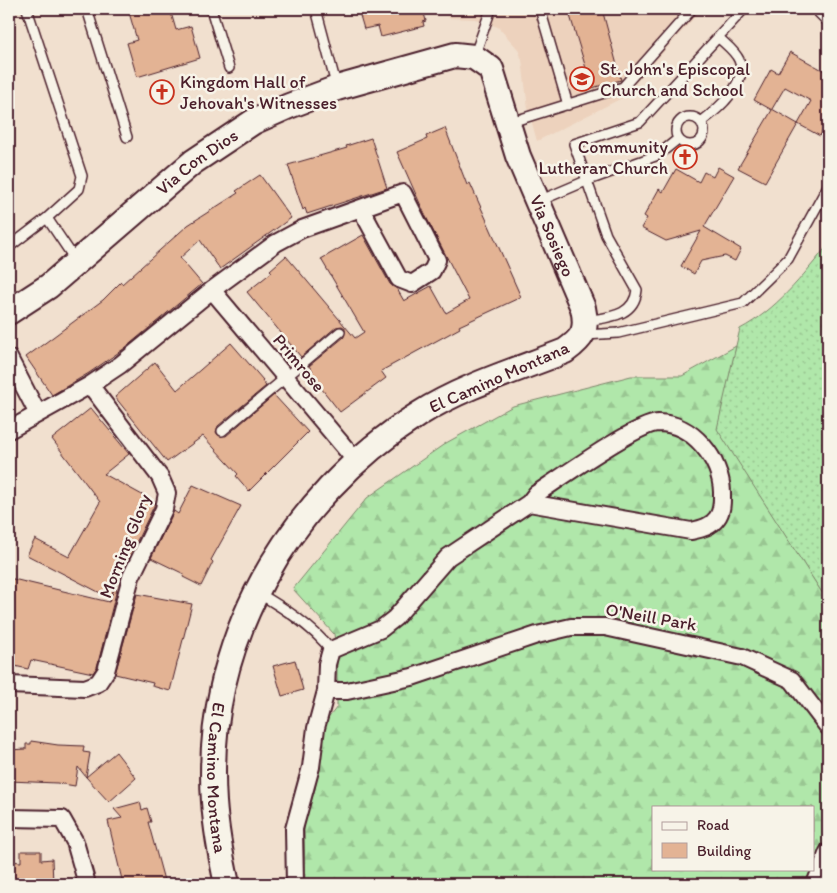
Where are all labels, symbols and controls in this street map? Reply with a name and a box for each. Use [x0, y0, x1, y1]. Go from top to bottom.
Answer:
place label: St. John's Episcopal Church and School [600, 58, 750, 101]
school or university icon: St. John's Episcopal Church and School [569, 66, 595, 92]
place label: Kingdom Hall of Jehovah's Witnesses [180, 71, 337, 114]
church icon: Kingdom Hall of Jehovah's Witnesses [149, 79, 175, 105]
street label: Via Con Dios [152, 124, 242, 200]
place label: Community Lutheran Church [538, 136, 669, 179]
church icon: Community Lutheran Church [672, 144, 698, 170]
street label: Via Sosiego [525, 192, 579, 280]
street label: Primrose [268, 329, 330, 397]
street label: El Camino Montana [425, 336, 573, 418]
street label: Morning Glory [94, 490, 156, 601]
street label: O'Neill Park [604, 598, 699, 636]
street label: El Camino Montana [202, 701, 232, 856]
legend [652, 806, 814, 870]
text: Road [697, 816, 730, 834]
text: Building [697, 842, 751, 860]

